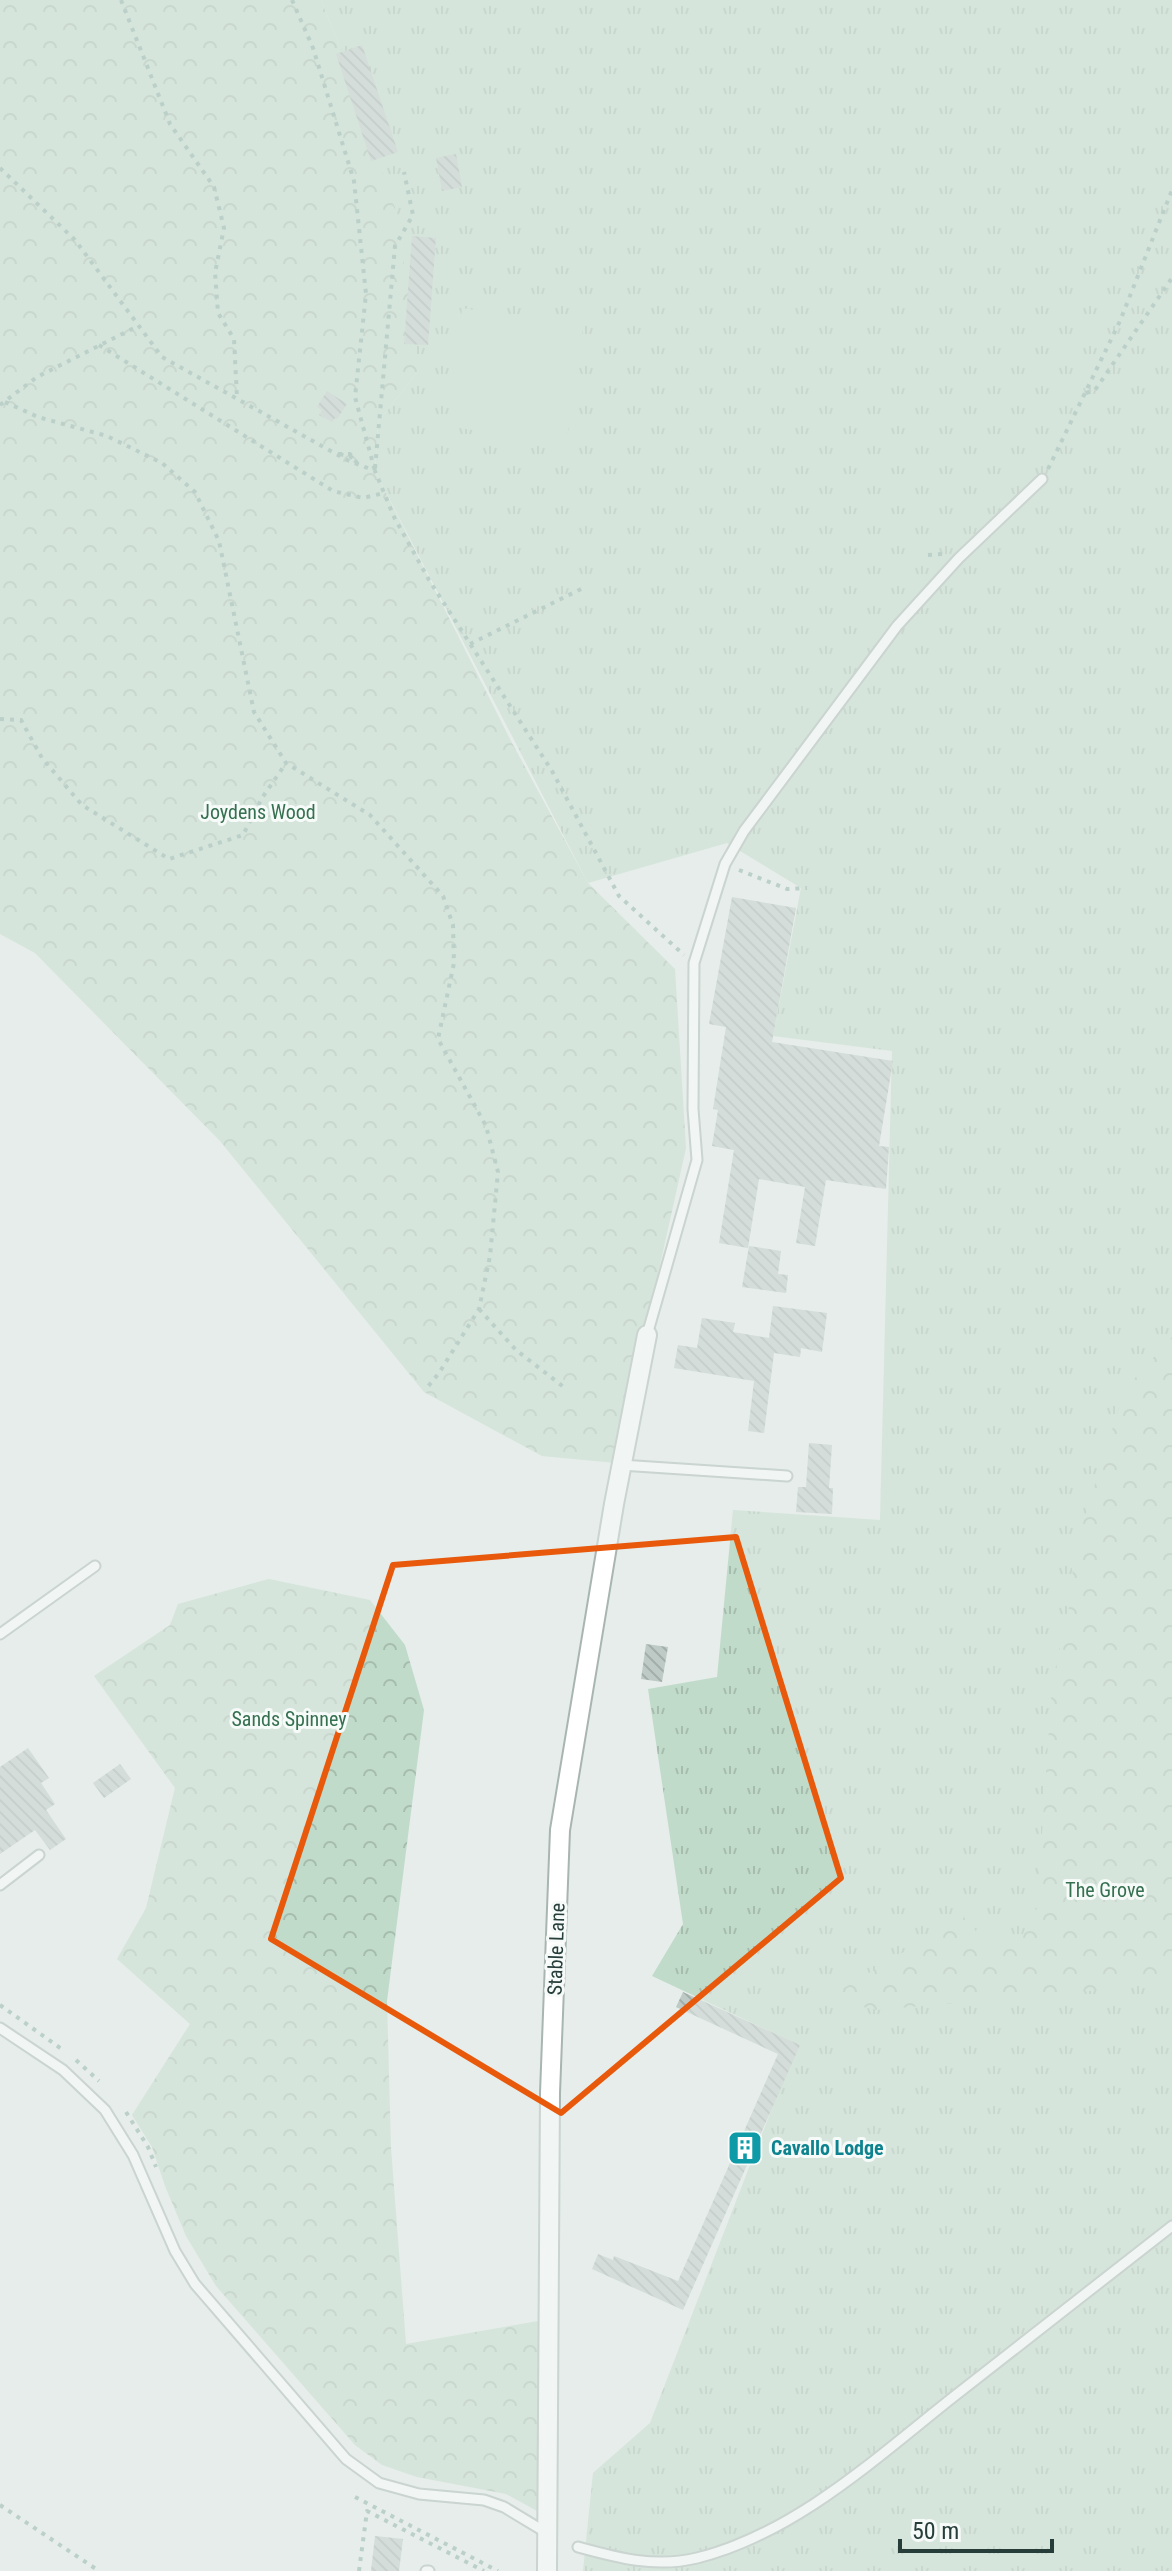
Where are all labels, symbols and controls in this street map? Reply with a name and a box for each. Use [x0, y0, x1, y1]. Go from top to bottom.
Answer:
park label: Joydens Wood [200, 800, 316, 824]
park label: Sands Spinney [231, 1707, 347, 1731]
park label: The Grove [1065, 1878, 1145, 1902]
street label: Stable Lane [542, 1902, 570, 1996]
building icon: Cavallo Lodge [726, 2129, 764, 2167]
place label: Cavallo Lodge [771, 2136, 884, 2160]
scale bar [900, 2503, 1052, 2553]
text: 50 m [912, 2517, 959, 2545]

